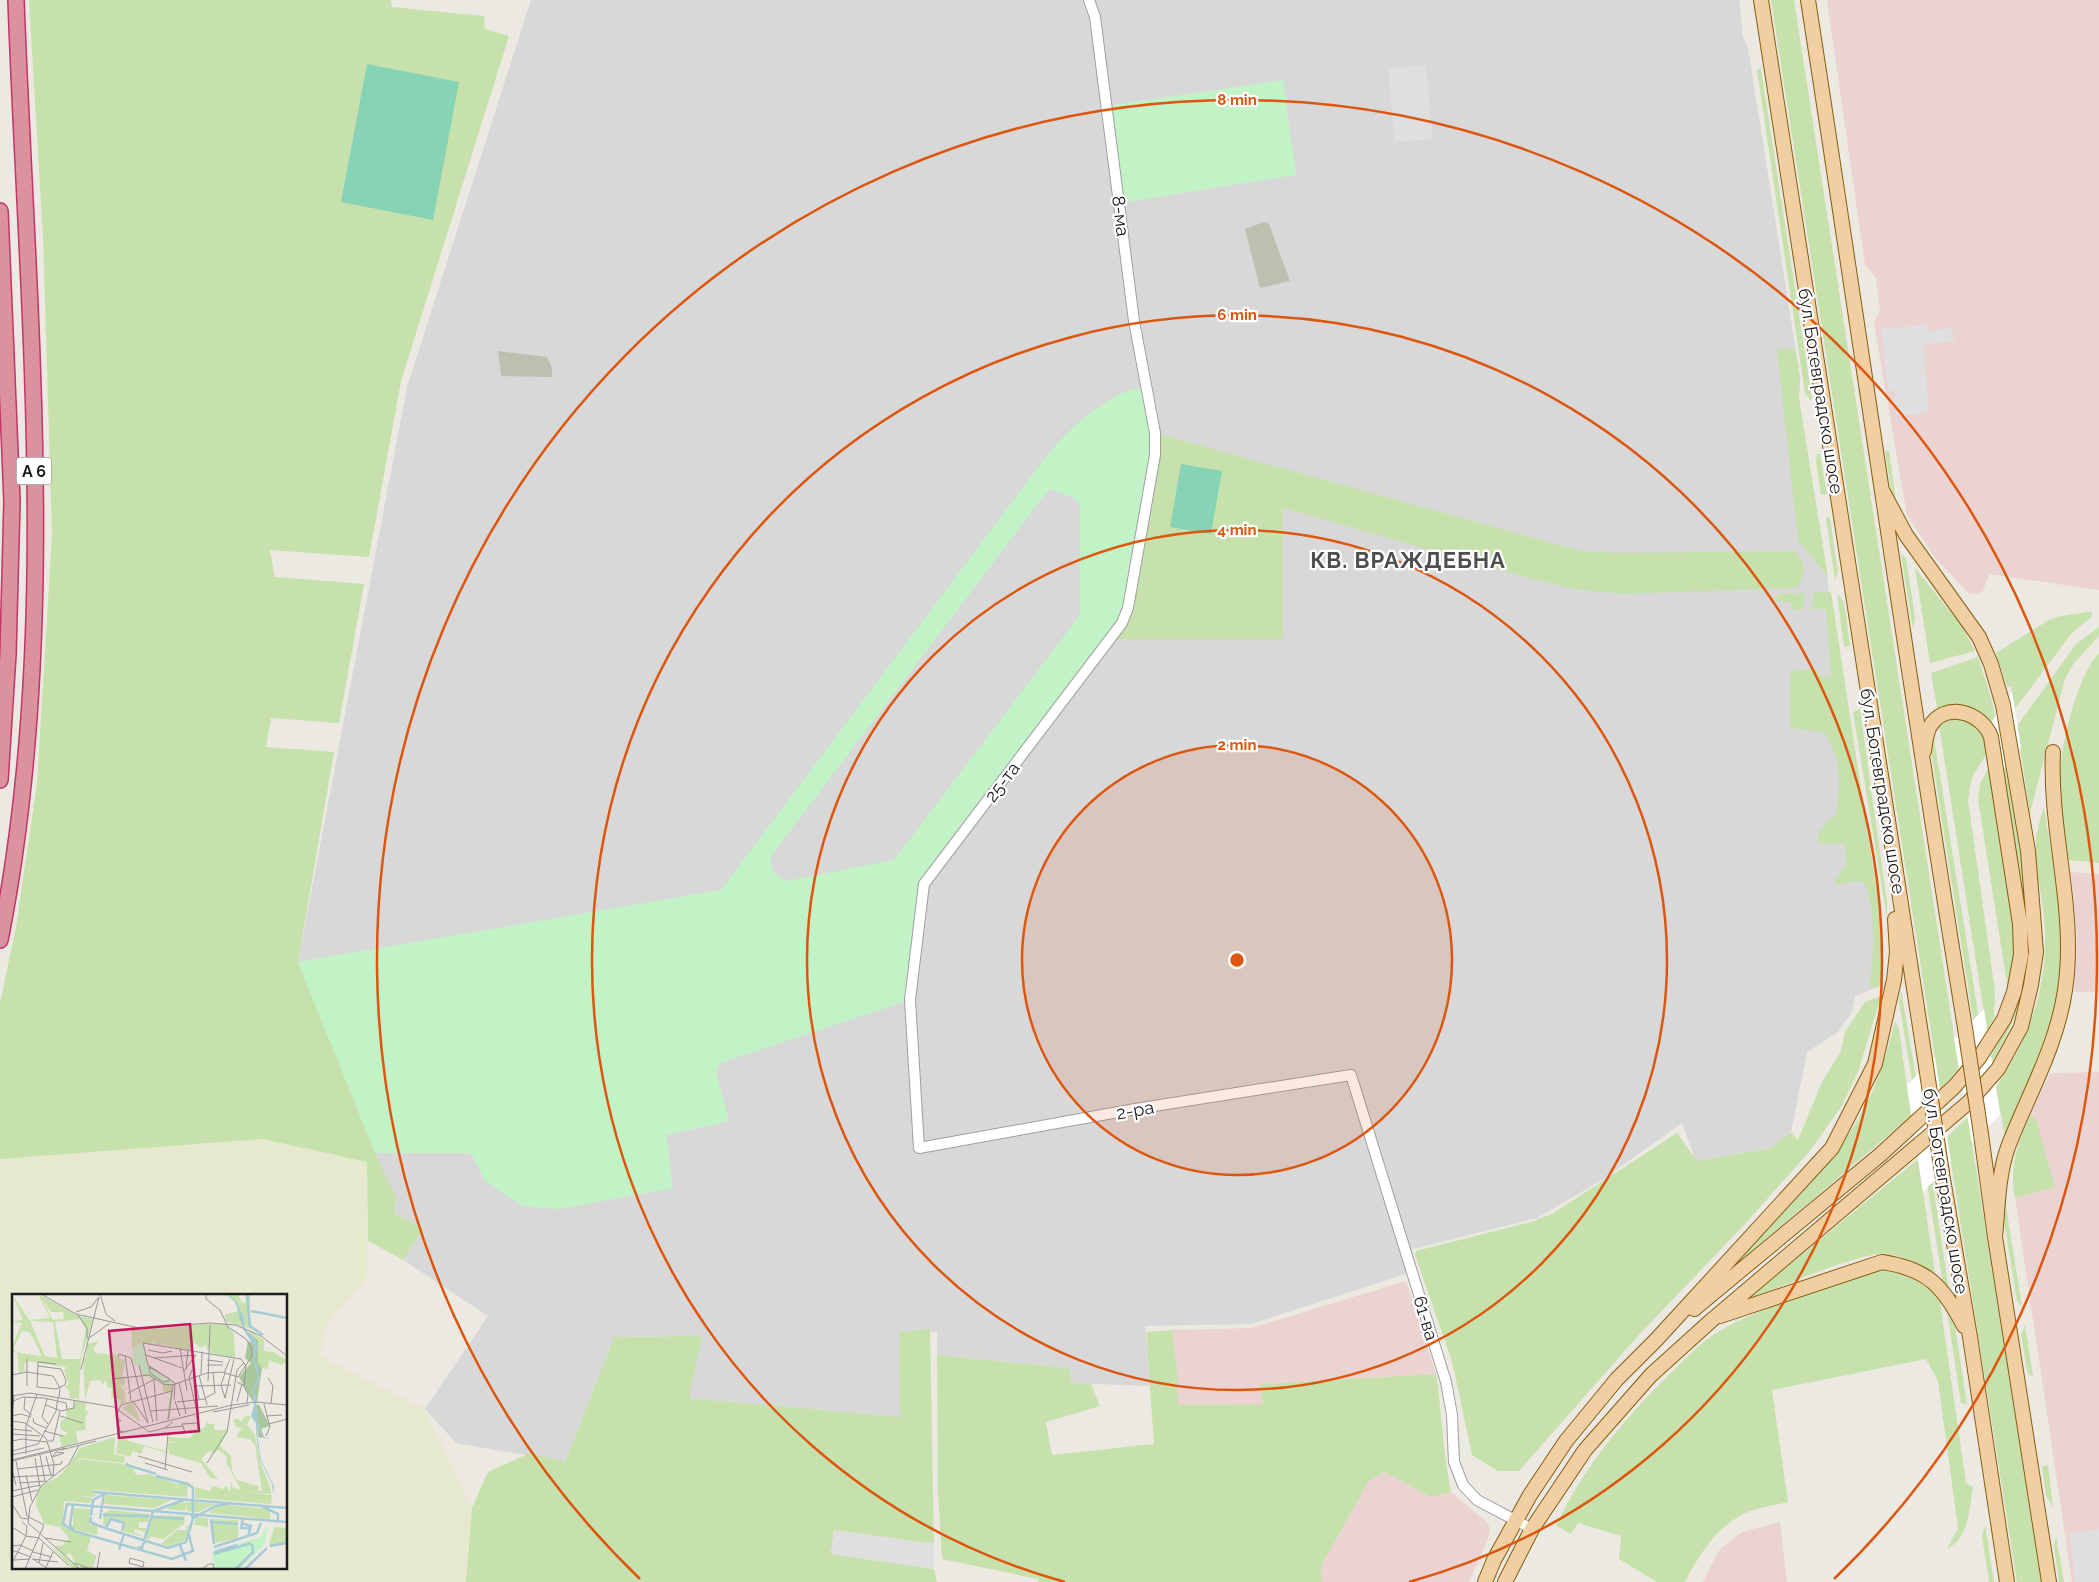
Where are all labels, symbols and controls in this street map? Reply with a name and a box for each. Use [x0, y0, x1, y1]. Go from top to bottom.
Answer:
text: 8 min [1217, 91, 1257, 109]
street label: 8-ма [1108, 195, 1134, 237]
street label: бул. Ботевградско шосе [1794, 287, 1848, 496]
text: 6 min [1217, 306, 1257, 324]
road number: A 6 [16, 458, 52, 484]
text: 4 min [1217, 521, 1257, 539]
district label: КВ. ВРАЖДЕБНА [1310, 547, 1506, 573]
street label: бул. Ботевградско шосе [1856, 687, 1910, 896]
text: 2 min [1218, 736, 1256, 754]
street label: 25-та [980, 758, 1024, 806]
centre of rings [1228, 951, 1246, 969]
street label: бул. Ботевградско шосе [1919, 1087, 1973, 1296]
street label: 2-ра [1115, 1096, 1155, 1124]
street label: 61-ва [1409, 1293, 1443, 1343]
inset map [12, 1294, 288, 1570]

